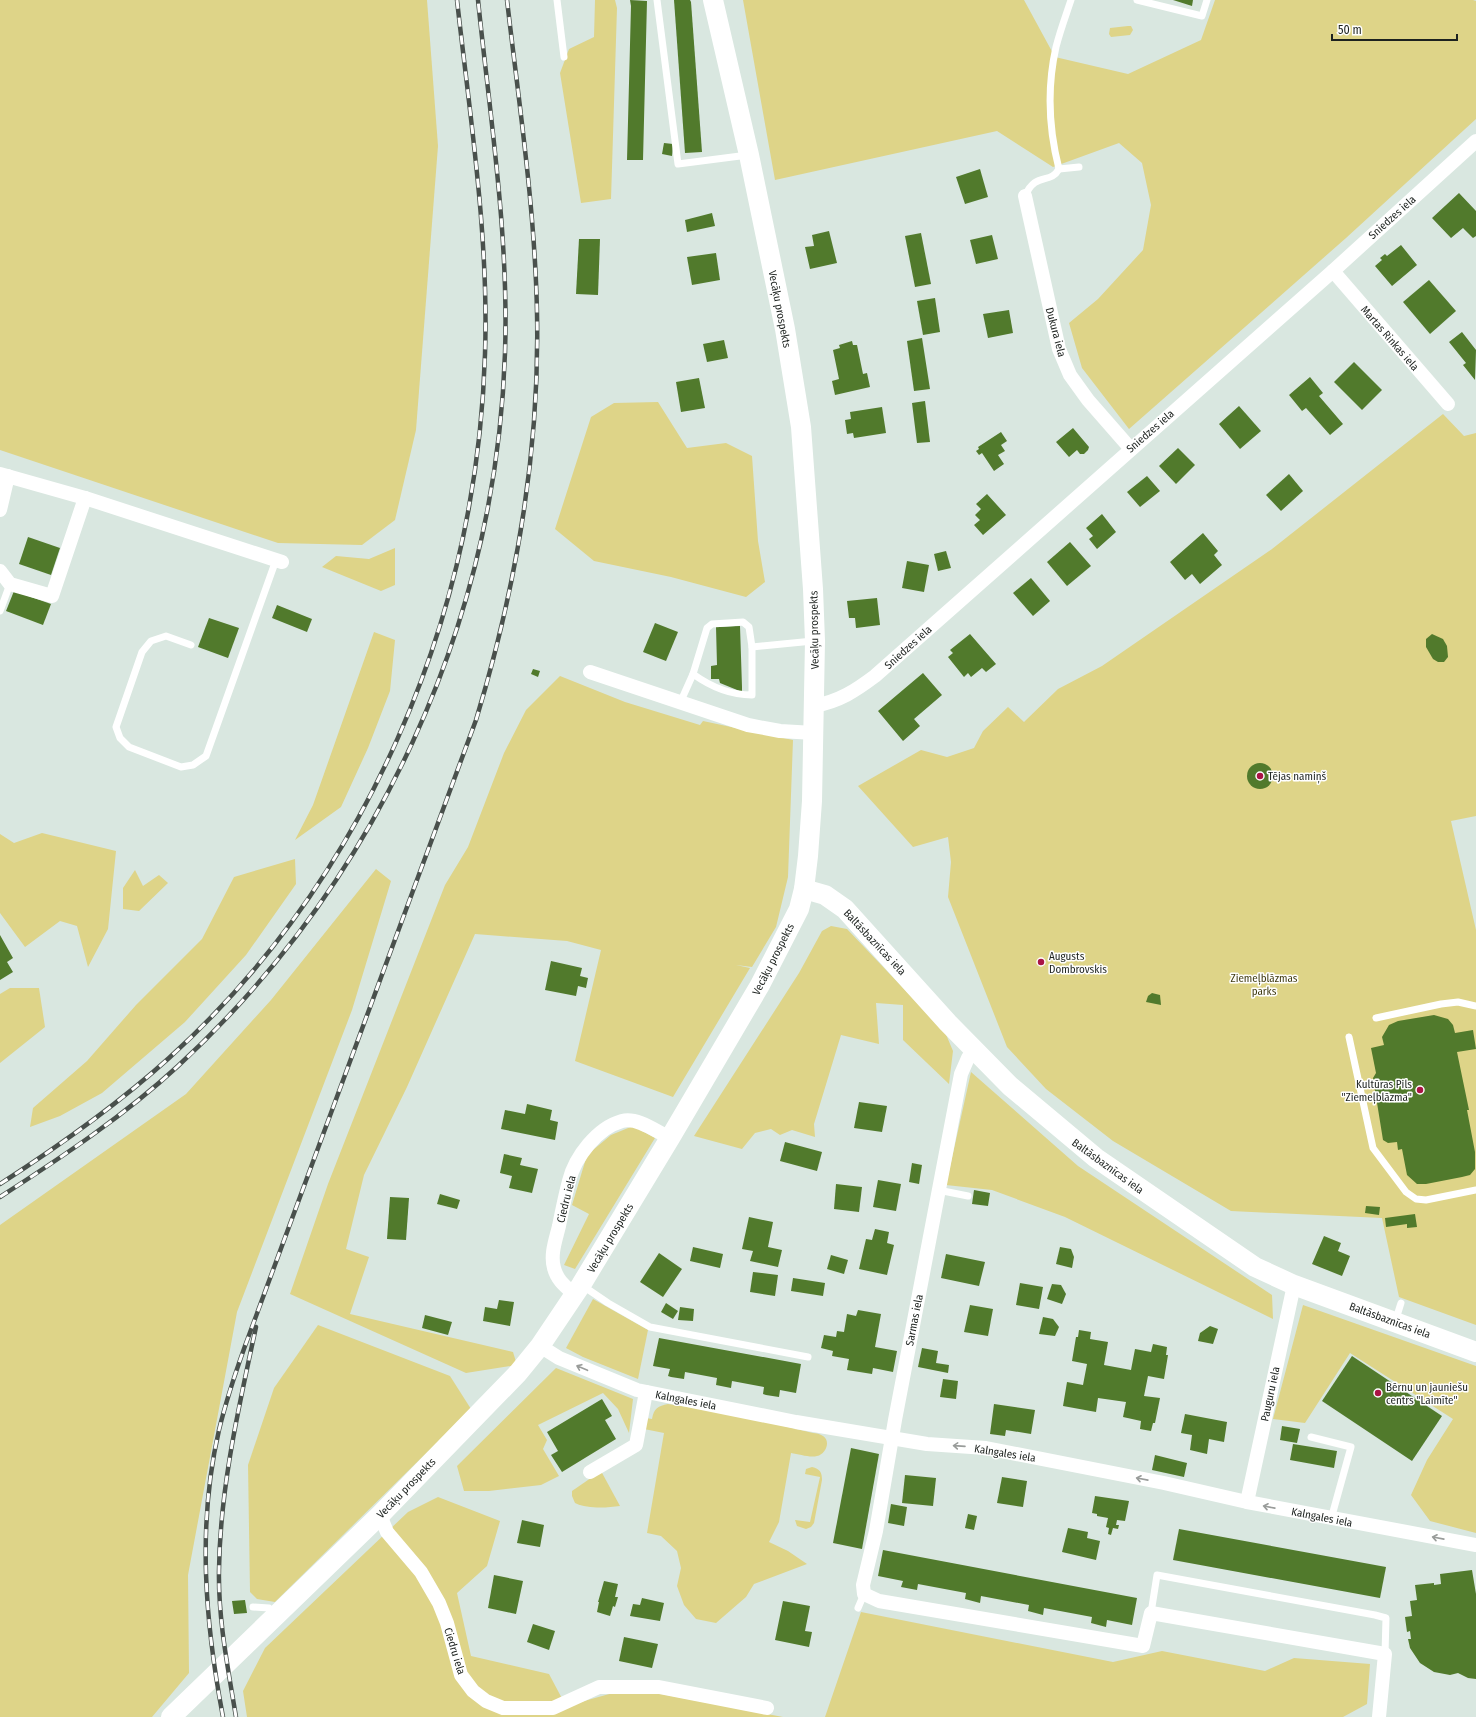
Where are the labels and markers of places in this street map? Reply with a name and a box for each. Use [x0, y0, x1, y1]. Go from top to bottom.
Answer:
place label: Tējas namiņš [1268, 770, 1327, 784]
marker: Tējas namiņš [1255, 771, 1265, 781]
place label: Augusts Dombrovskis [1049, 950, 1107, 976]
marker: Augusts Dombrovskis [1036, 957, 1046, 967]
place label: Kultūras Pils "Ziemeļblāzma" [1341, 1078, 1412, 1104]
marker: Kultūras Pils "Ziemeļblāzma" [1415, 1085, 1425, 1095]
place label: Bērnu un jauniešu centrs "Laimīte" [1386, 1381, 1468, 1407]
marker: Bērnu un jauniešu centrs "Laimīte" [1373, 1388, 1383, 1398]

